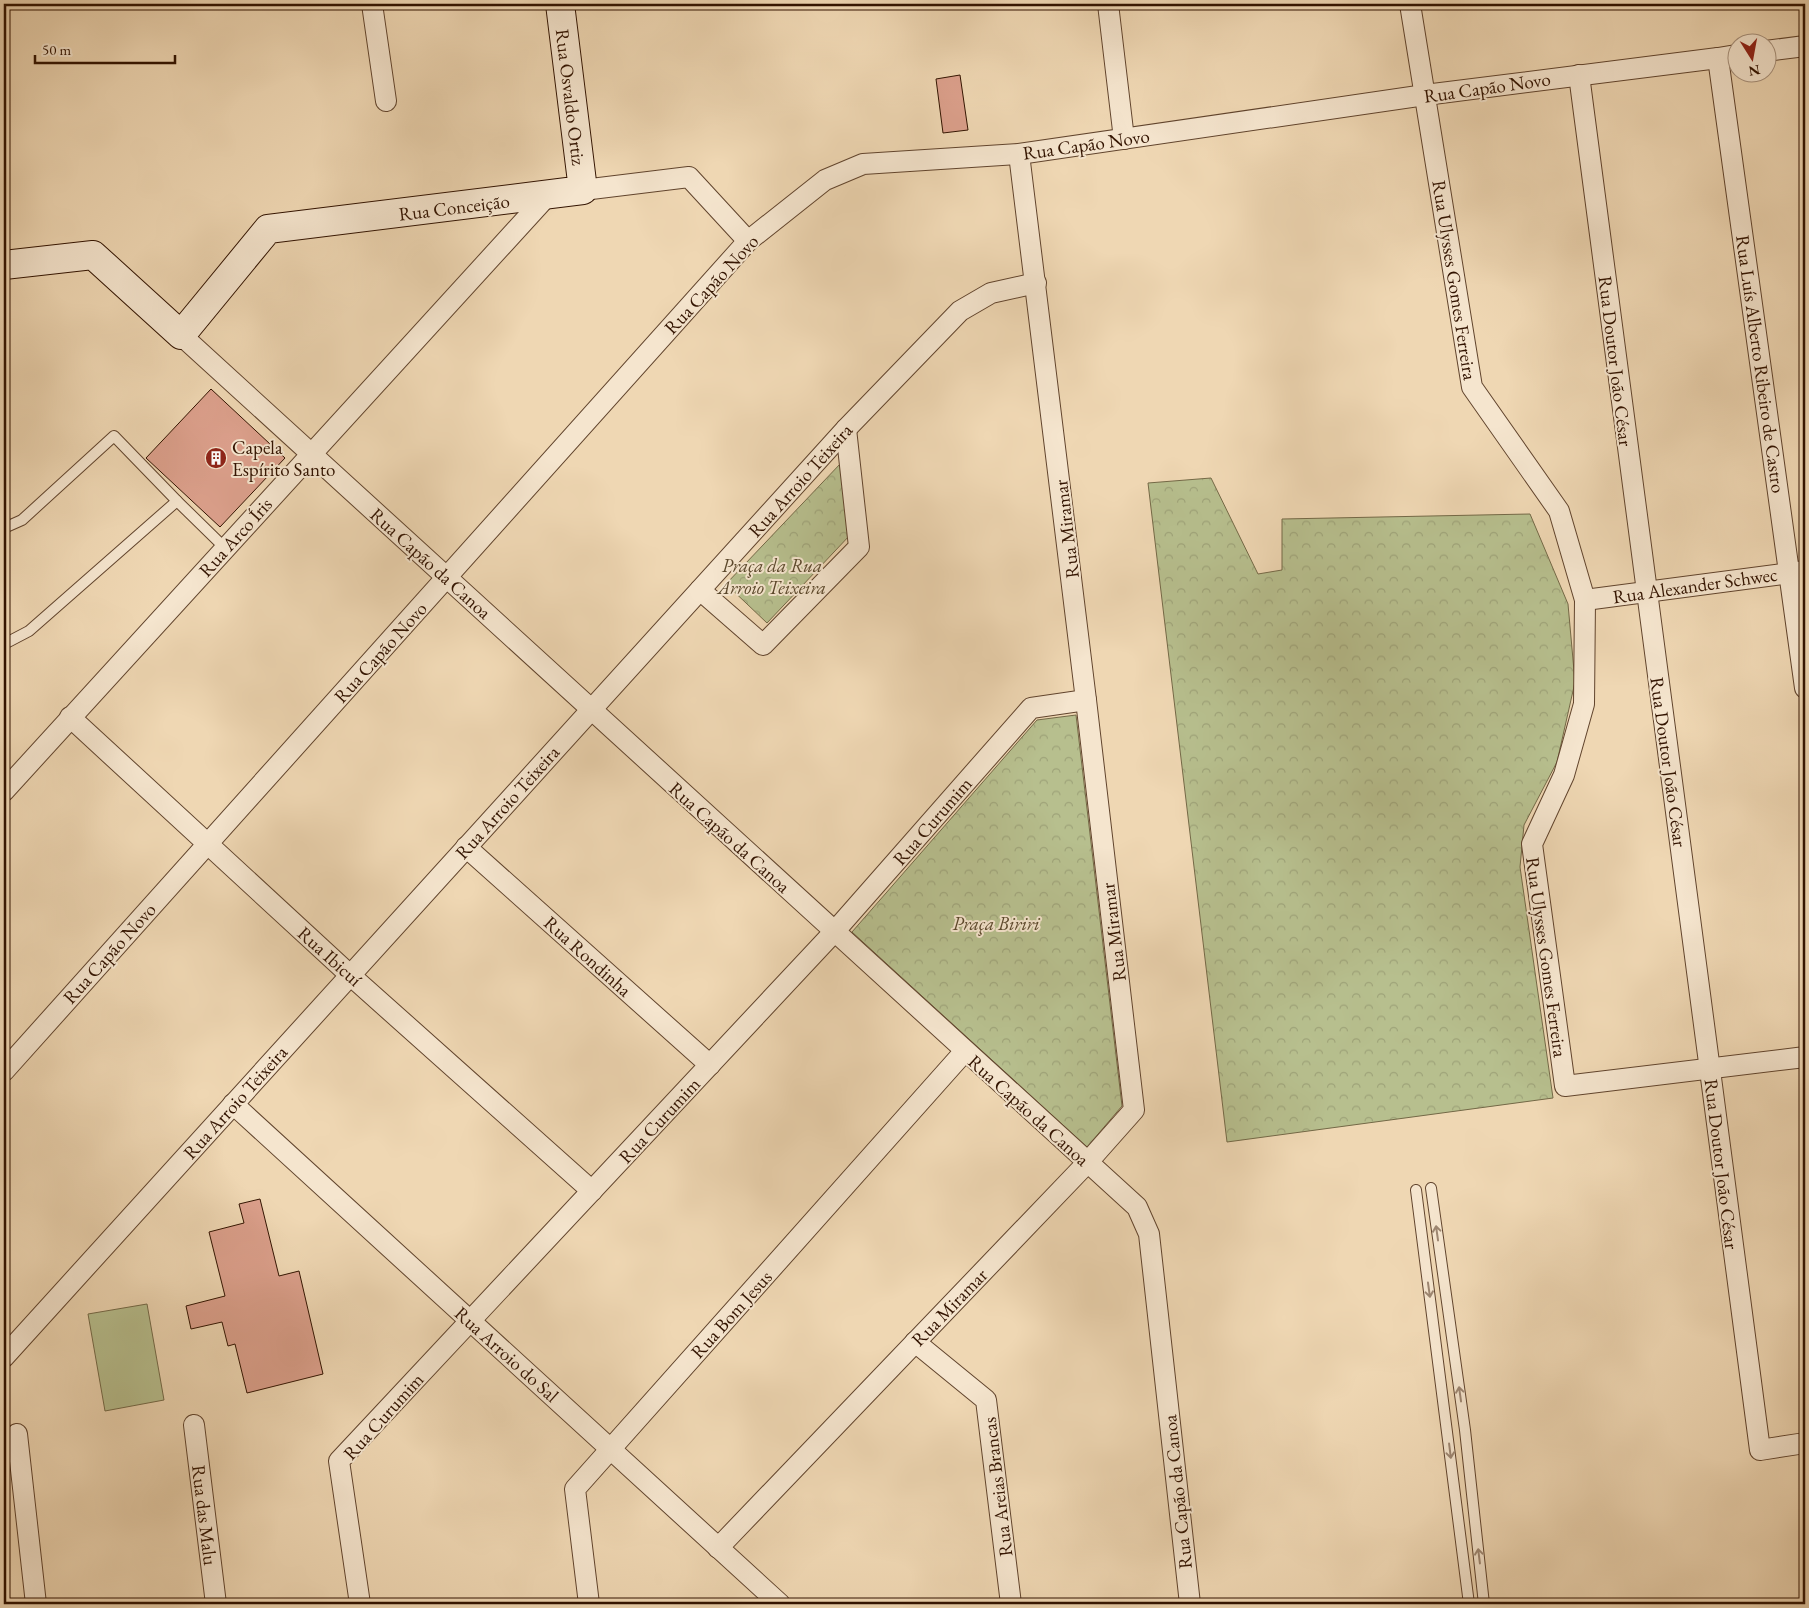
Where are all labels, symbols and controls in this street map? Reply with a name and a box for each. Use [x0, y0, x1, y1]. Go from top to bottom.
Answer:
street label: Rua Osvaldo Ortiz [550, 27, 591, 168]
scale bar [35, 32, 175, 64]
north arrow [1726, 32, 1776, 82]
text: 50 m [42, 40, 71, 59]
text: N [1747, 61, 1762, 81]
street label: Rua Capão Novo [1422, 66, 1552, 109]
street label: Rua Capão Novo [1021, 123, 1151, 166]
street label: Rua Ulysses Gomes Ferreira [1426, 178, 1483, 382]
street label: Rua Conceição [397, 188, 511, 227]
street label: Rua Capão Novo [659, 229, 764, 340]
street label: Rua Luís Alberto Ribeiro de Castro [1730, 233, 1791, 495]
street label: Rua Doutor João César [1593, 274, 1638, 448]
street label: Rua Arroio Teixeira [743, 418, 858, 542]
place label: Capela Espírito Santo [232, 435, 335, 482]
building icon: Capela Espírito Santo [204, 446, 228, 470]
street label: Rua Miramar [1048, 477, 1085, 580]
street label: Rua Arco Íris [193, 492, 278, 582]
street label: Rua Capão da Canoa [365, 502, 497, 625]
park label: Praça da Rua Arroio Teixeira [716, 553, 826, 600]
street label: Rua Alexander Schwec [1611, 562, 1779, 609]
street label: Rua Capão Novo [328, 597, 432, 708]
street label: Rua Doutor João César [1644, 675, 1693, 849]
street label: Rua Arroio Teixeira [450, 740, 565, 864]
street label: Rua Curumim [887, 772, 978, 871]
street label: Rua Capão da Canoa [664, 776, 796, 899]
street label: Rua Ulysses Gomes Ferreira [1520, 855, 1573, 1059]
street label: Rua Miramar [1095, 880, 1132, 983]
street label: Rua Capão Novo [57, 898, 161, 1009]
street label: Rua Rondinha [539, 910, 637, 1003]
park label: Praça Biriri [952, 911, 1041, 936]
street label: Rua Ibicuí [292, 921, 367, 992]
street label: Rua Arroio Teixeira [178, 1040, 293, 1164]
street label: Rua Capão da Canoa [963, 1049, 1095, 1172]
street label: Rua Curumim [613, 1072, 706, 1169]
street label: Rua Doutor João César [1699, 1077, 1744, 1251]
one-way arrow [1432, 1226, 1442, 1242]
street label: Rua Miramar [906, 1262, 993, 1352]
street label: Rua Bom Jesus [685, 1265, 778, 1364]
one-way arrow [1425, 1282, 1435, 1298]
street label: Rua Arroio do Sal [449, 1301, 564, 1408]
street label: Rua Curumim [338, 1367, 429, 1465]
one-way arrow [1454, 1387, 1464, 1403]
street label: Rua Capão da Canoa [1157, 1413, 1198, 1570]
street label: Rua Areias Brancas [977, 1416, 1018, 1558]
one-way arrow [1445, 1443, 1455, 1459]
street label: Rua das Malu [186, 1463, 223, 1567]
one-way arrow [1474, 1548, 1484, 1564]

